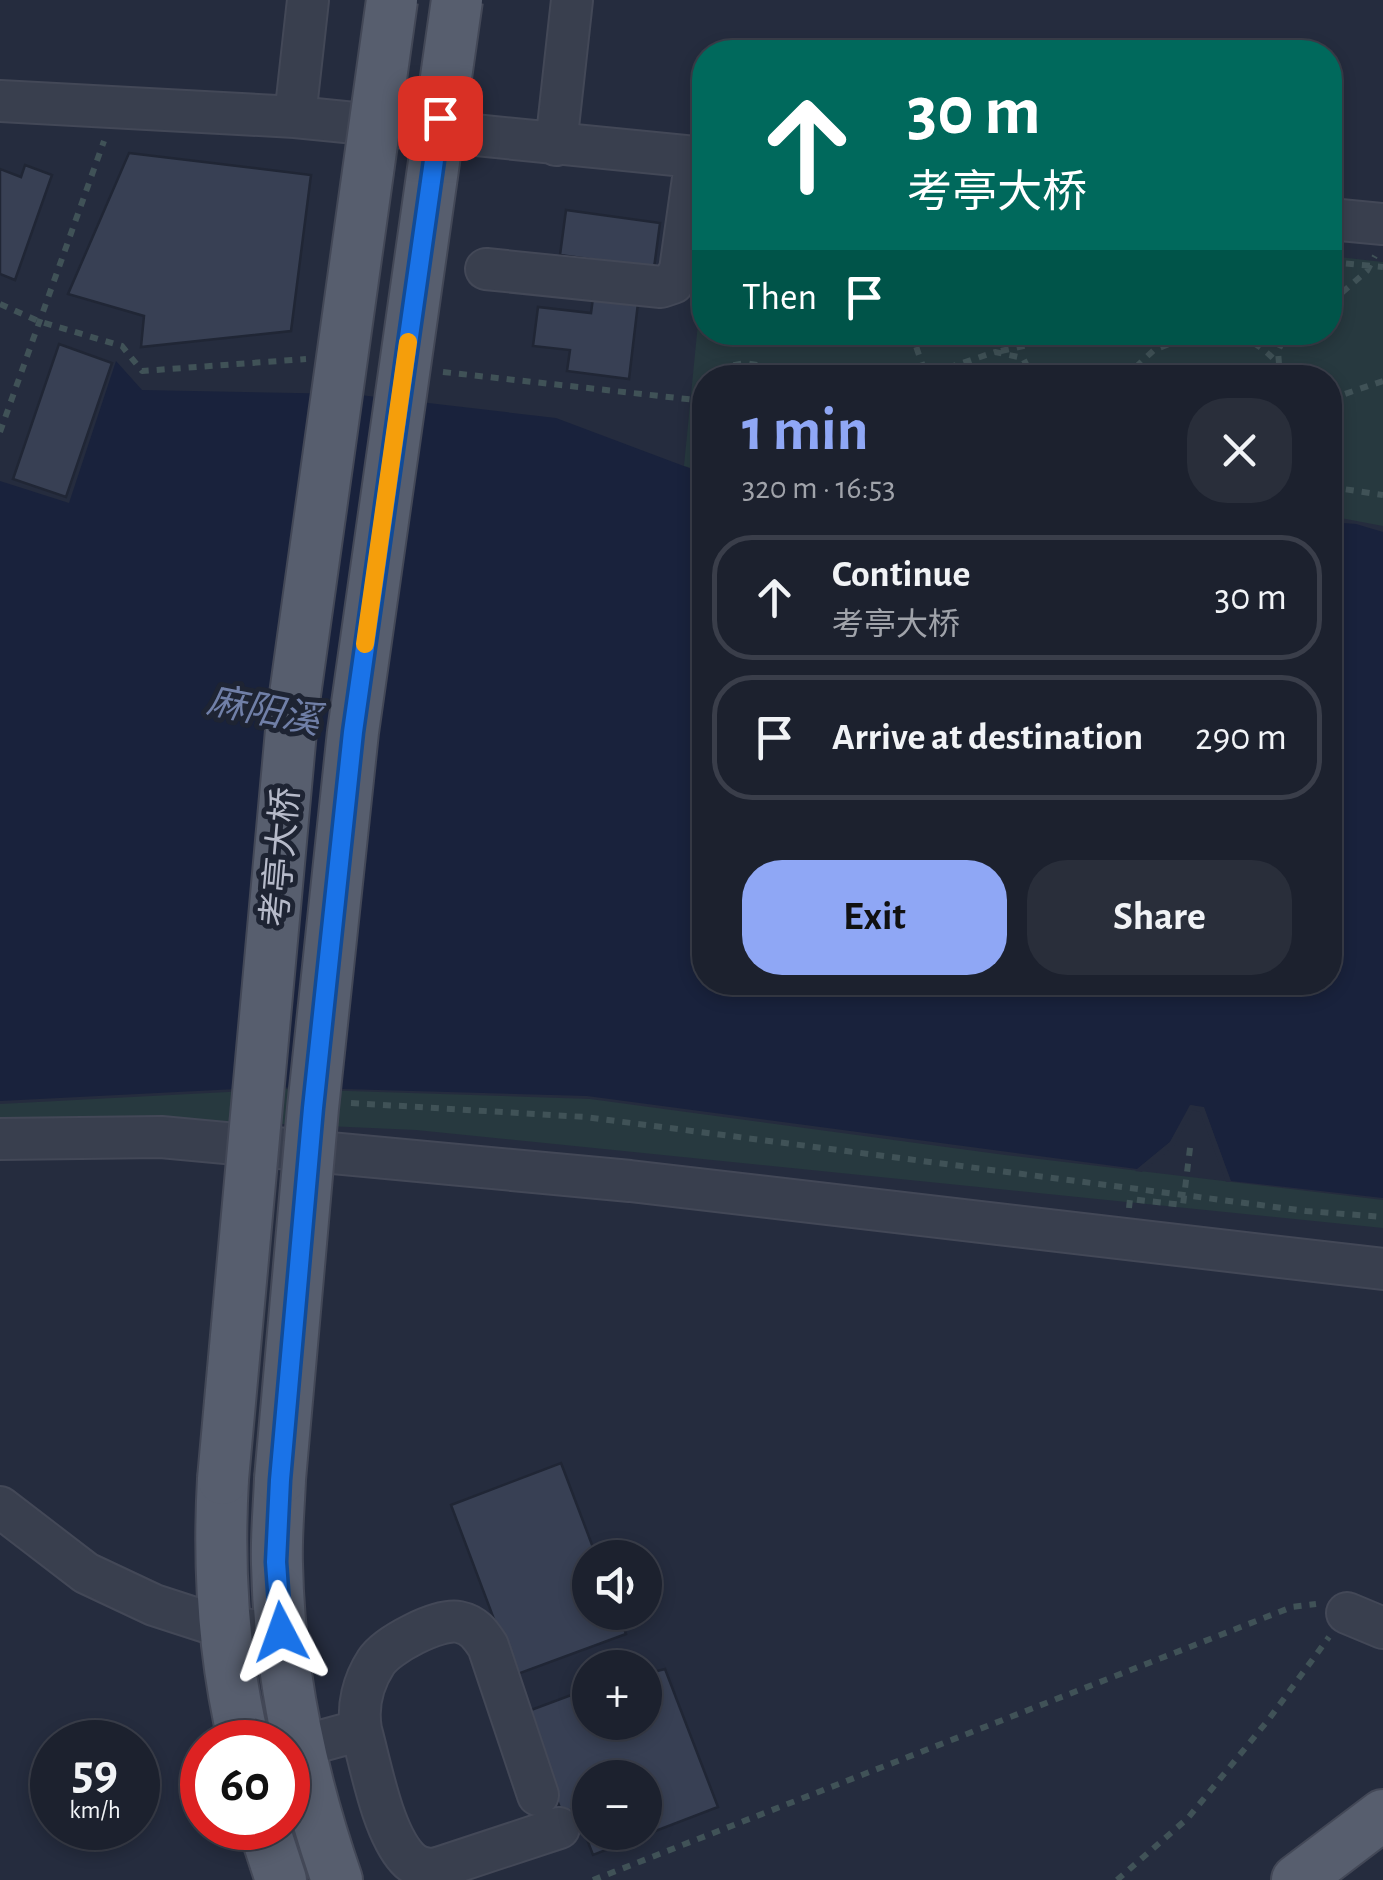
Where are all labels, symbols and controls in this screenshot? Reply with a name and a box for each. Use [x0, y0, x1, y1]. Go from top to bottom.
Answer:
pin [398, 76, 483, 161]
text: 30 m [907, 77, 1041, 147]
icon: ahead [742, 80, 872, 210]
icon: arrive [413, 91, 468, 146]
text: 考亭大桥 [907, 171, 1087, 216]
icon: arrive [837, 270, 892, 325]
text: Then [742, 279, 817, 317]
button: close [1187, 398, 1292, 503]
text: 1 min [742, 401, 868, 461]
text: 320 m · 16:53 [742, 472, 895, 504]
text: Continue [832, 556, 970, 594]
icon: ahead [747, 570, 802, 625]
text: 30 m [1215, 579, 1287, 617]
text: 考亭大桥 [832, 609, 960, 641]
water label: 麻阳溪 [204, 679, 328, 742]
icon: arrive [747, 710, 802, 765]
text: Arrive at destination [832, 719, 1143, 757]
text: 290 m [1195, 719, 1287, 757]
street label: 考亭大桥 [256, 786, 305, 928]
button: Exit [742, 860, 1007, 975]
button: Share [1027, 860, 1292, 975]
map controls [572, 1540, 662, 1850]
button: sound [572, 1540, 662, 1630]
position arrow [229, 1580, 333, 1684]
button: + [572, 1650, 662, 1740]
speed limit sign: 60 [180, 1720, 310, 1850]
text: 59 [72, 1748, 118, 1798]
button: − [572, 1760, 662, 1850]
text: km/h [69, 1798, 121, 1823]

